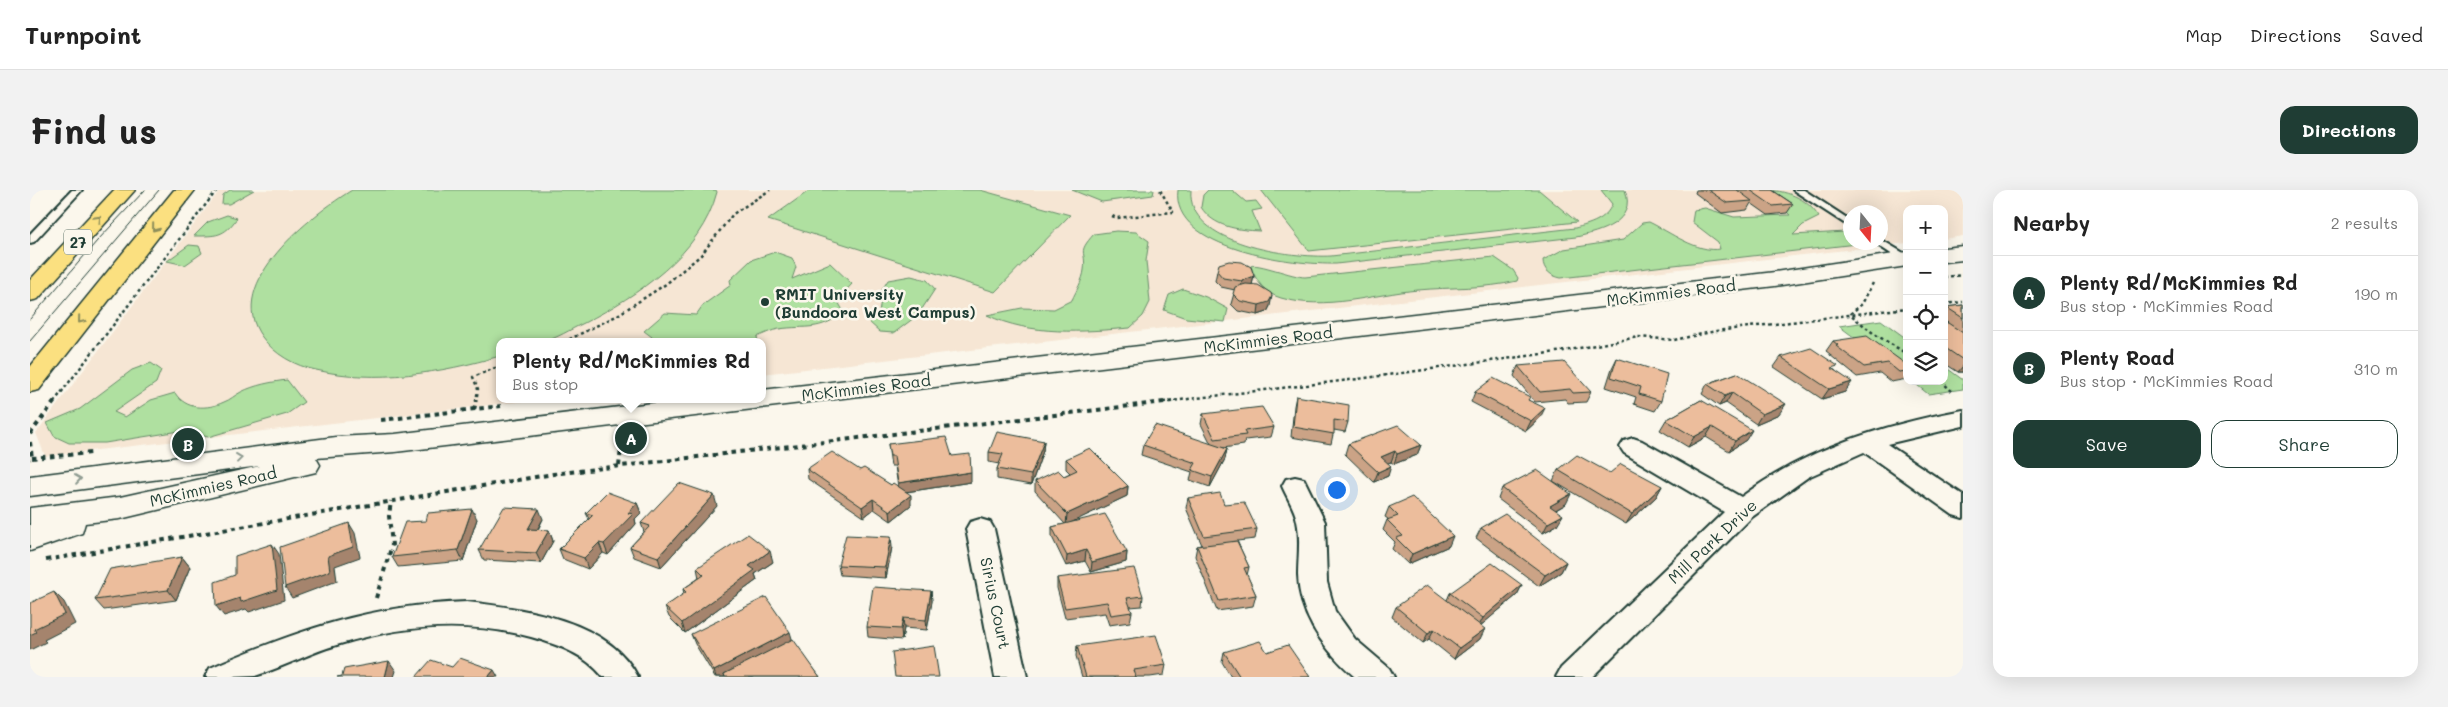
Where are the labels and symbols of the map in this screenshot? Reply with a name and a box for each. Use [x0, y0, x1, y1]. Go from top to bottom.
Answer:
north arrow [1843, 205, 1888, 250]
one-way arrow [93, 216, 102, 225]
one-way arrow [152, 222, 160, 231]
road number: 27 [64, 230, 92, 254]
street label: McKimmies Road [1605, 274, 1737, 310]
place label: RMIT University (Bundoora West Campus) [775, 283, 975, 322]
marker: RMIT University (Bundoora West Campus) [759, 296, 771, 308]
one-way arrow [79, 314, 87, 323]
street label: McKimmies Road [1202, 321, 1334, 357]
street label: McKimmies Road [800, 369, 932, 405]
pin: A [615, 419, 647, 457]
pin: B [172, 425, 204, 463]
one-way arrow [236, 453, 244, 464]
street label: McKimmies Road [147, 461, 279, 511]
one-way arrow [74, 475, 83, 485]
your location [1324, 477, 1350, 503]
street label: Mill Park Drive [1663, 494, 1761, 588]
street label: Sirius Court [976, 555, 1016, 651]

